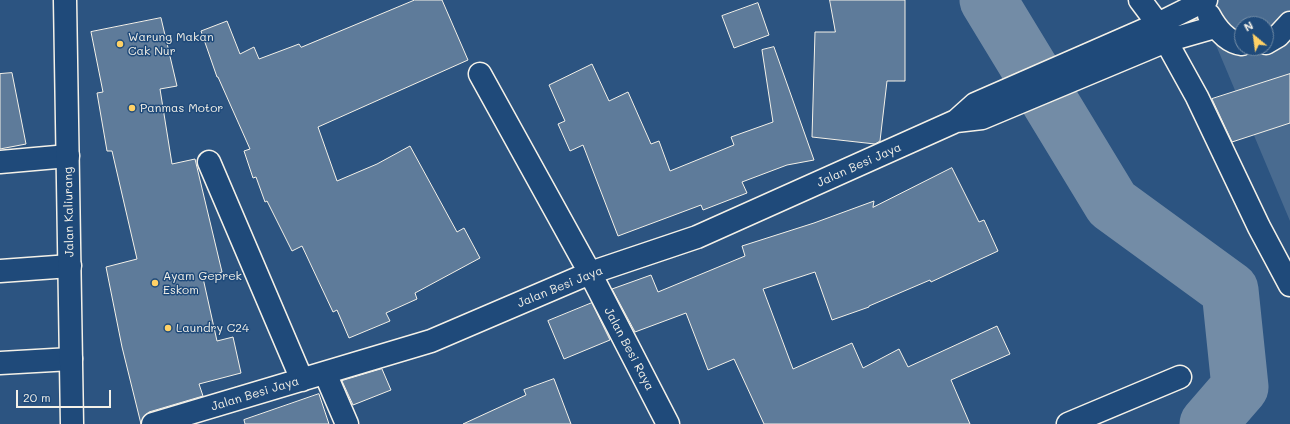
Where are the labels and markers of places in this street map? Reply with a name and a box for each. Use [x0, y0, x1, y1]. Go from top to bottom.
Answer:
place label: Warung Makan Cak Nur [128, 30, 214, 58]
marker: Warung Makan Cak Nur [115, 39, 125, 49]
place label: Panmas Motor [140, 101, 223, 115]
marker: Panmas Motor [127, 103, 137, 113]
place label: Ayam Geprek Eskom [163, 269, 242, 297]
marker: Ayam Geprek Eskom [150, 278, 160, 288]
place label: Laundry C24 [176, 321, 249, 335]
marker: Laundry C24 [163, 323, 173, 333]

